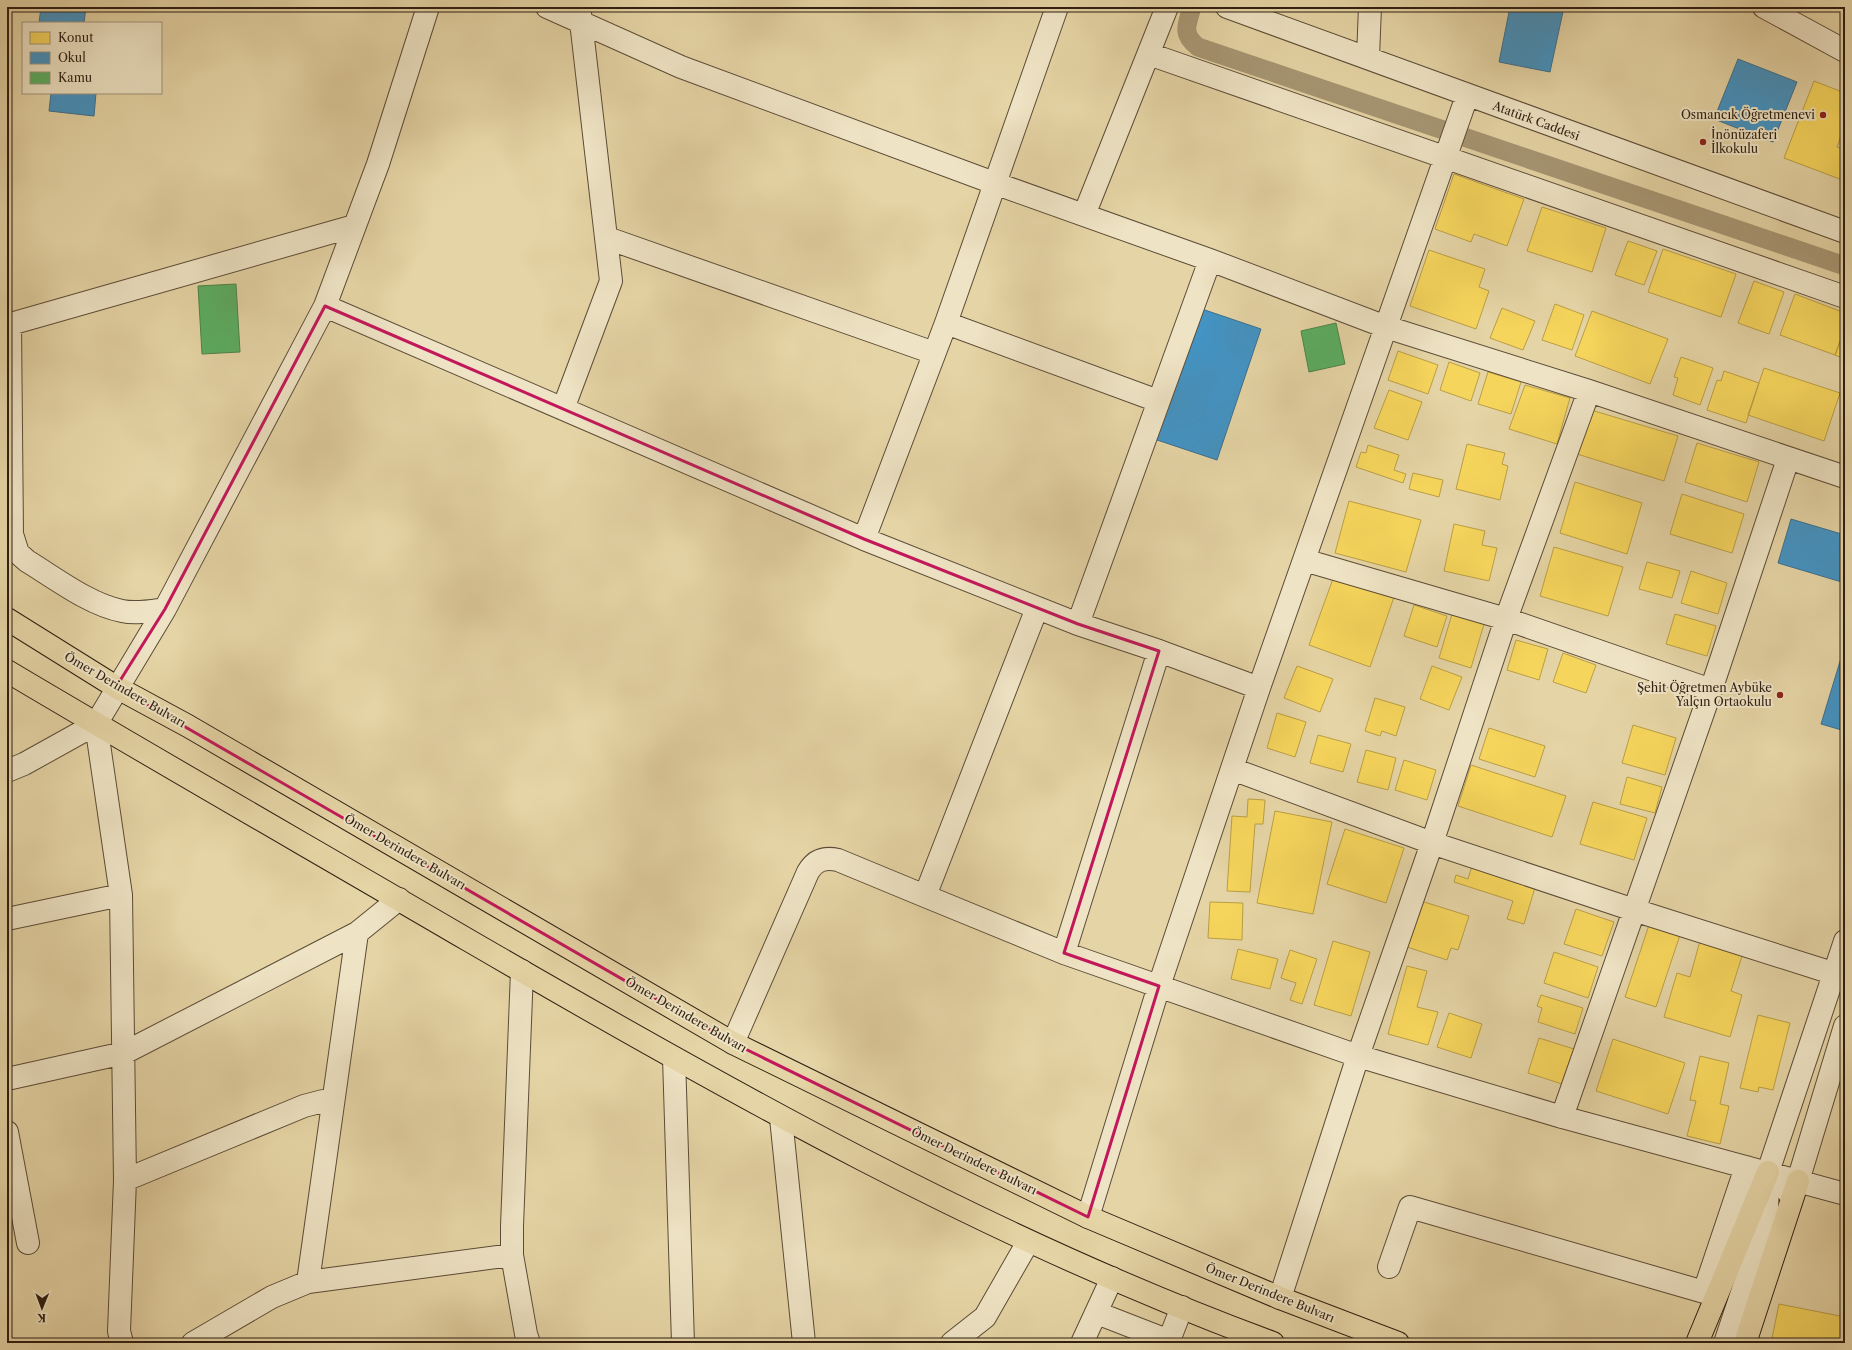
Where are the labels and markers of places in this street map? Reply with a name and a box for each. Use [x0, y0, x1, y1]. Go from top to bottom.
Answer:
place label: Osmancık Öğretmenevi [1681, 106, 1815, 122]
marker: Osmancık Öğretmenevi [1818, 110, 1828, 120]
place label: İnönüzaferi İlkokulu [1711, 126, 1778, 156]
marker: İnönüzaferi İlkokulu [1698, 137, 1708, 147]
place label: Şehit Öğretmen Aybüke Yalçın Ortaokulu [1637, 679, 1773, 709]
marker: Şehit Öğretmen Aybüke Yalçın Ortaokulu [1775, 690, 1785, 700]

